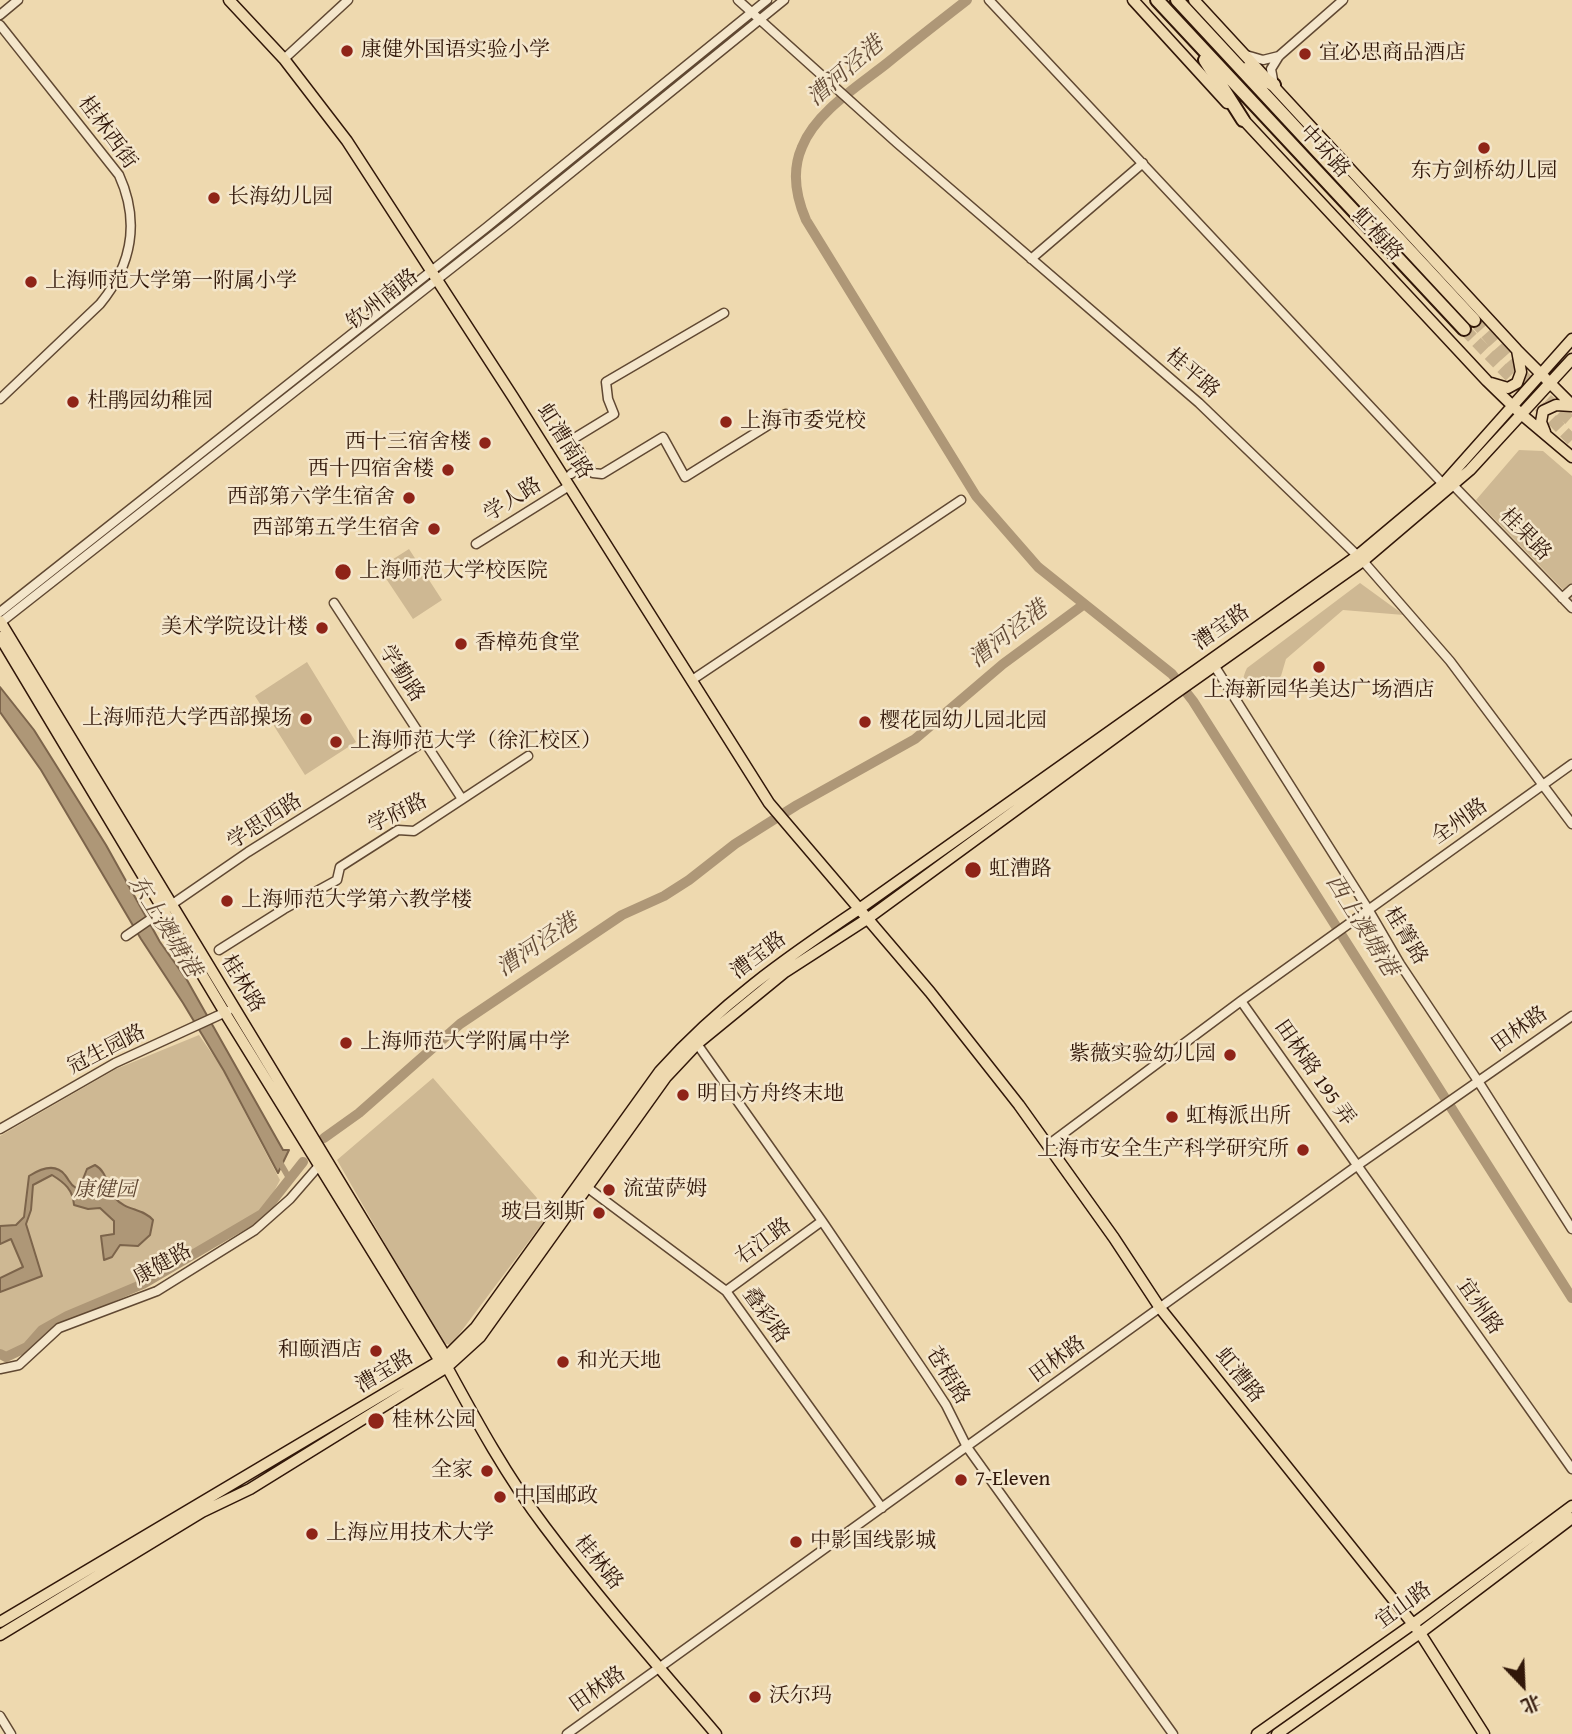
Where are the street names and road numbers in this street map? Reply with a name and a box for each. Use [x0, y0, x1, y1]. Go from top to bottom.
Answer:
street label: 桂林西街 [72, 92, 142, 174]
street label: 中环路 [1293, 120, 1355, 184]
street label: 虹梅路 [1346, 203, 1408, 267]
street label: 钦州南路 [342, 264, 424, 336]
street label: 桂平路 [1160, 344, 1224, 404]
street label: 虹漕南路 [531, 400, 597, 484]
street label: 学人路 [480, 473, 546, 527]
street label: 桂果路 [1494, 504, 1556, 566]
street label: 漕宝路 [1189, 600, 1255, 656]
street label: 学勤路 [373, 641, 429, 707]
street label: 学思西路 [223, 789, 307, 855]
street label: 学府路 [364, 789, 432, 839]
street label: 全州路 [1427, 794, 1493, 850]
street label: 桂箐路 [1378, 903, 1432, 969]
street label: 漕宝路 [726, 927, 792, 985]
street label: 桂林路 [215, 951, 269, 1017]
street label: 田林路 [1487, 1002, 1553, 1058]
street label: 田林路 195 弄 [1268, 1015, 1360, 1131]
street label: 冠生园路 [64, 1020, 150, 1080]
street label: 右江路 [731, 1213, 797, 1271]
street label: 康健路 [129, 1239, 197, 1291]
street label: 宜州路 [1451, 1274, 1507, 1340]
street label: 叠彩路 [736, 1283, 794, 1349]
street label: 田林路 [1025, 1331, 1091, 1389]
street label: 苍梧路 [920, 1343, 974, 1409]
street label: 虹漕路 [1209, 1344, 1269, 1408]
street label: 漕宝路 [352, 1345, 418, 1399]
street label: 桂林路 [568, 1531, 628, 1595]
street label: 宜山路 [1371, 1577, 1437, 1635]
street label: 田林路 [565, 1662, 631, 1718]

